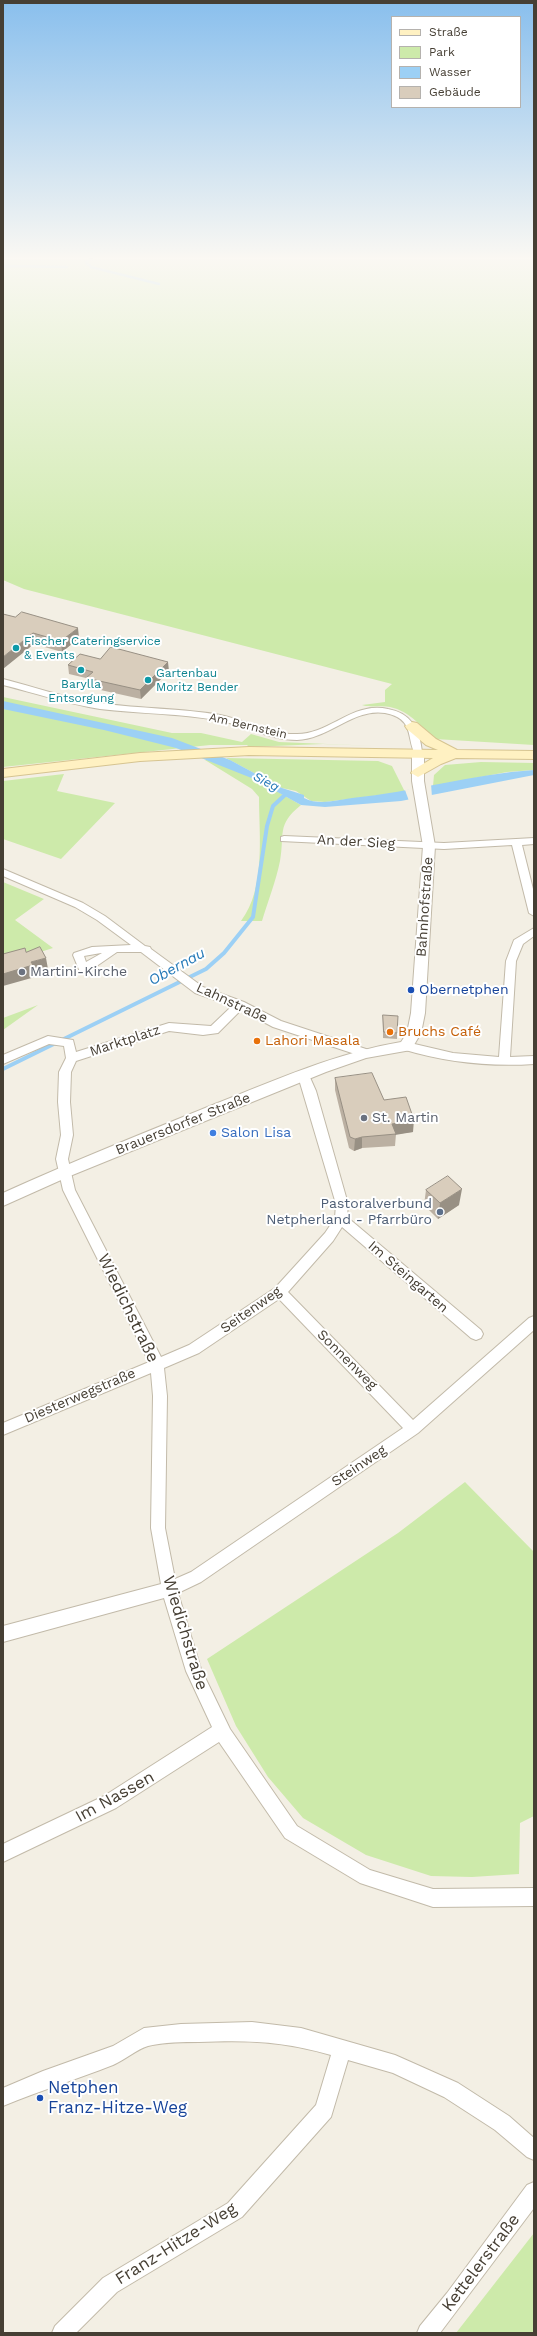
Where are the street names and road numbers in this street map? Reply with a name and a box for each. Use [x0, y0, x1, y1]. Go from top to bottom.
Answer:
street label: Am Bernstein [208, 710, 288, 742]
street label: An der Sieg [317, 832, 395, 852]
street label: Bahnhofstraße [413, 856, 437, 958]
street label: Lahnstraße [194, 979, 270, 1027]
street label: Marktplatz [88, 1022, 162, 1060]
street label: Brauersdorfer Straße [113, 1089, 253, 1159]
street label: Im Steingarten [364, 1238, 452, 1316]
street label: Wiedichstraße [93, 1250, 163, 1366]
street label: Seitenweg [217, 1283, 285, 1337]
street label: Sonnenweg [313, 1326, 381, 1394]
street label: Diesterwegstraße [22, 1365, 138, 1427]
street label: Steinweg [329, 1442, 389, 1490]
street label: Wiedichstraße [158, 1573, 212, 1693]
street label: Im Nassen [72, 1767, 158, 1827]
street label: Franz-Hitze-Weg [112, 2199, 240, 2289]
street label: Kettelerstraße [438, 2210, 524, 2316]

